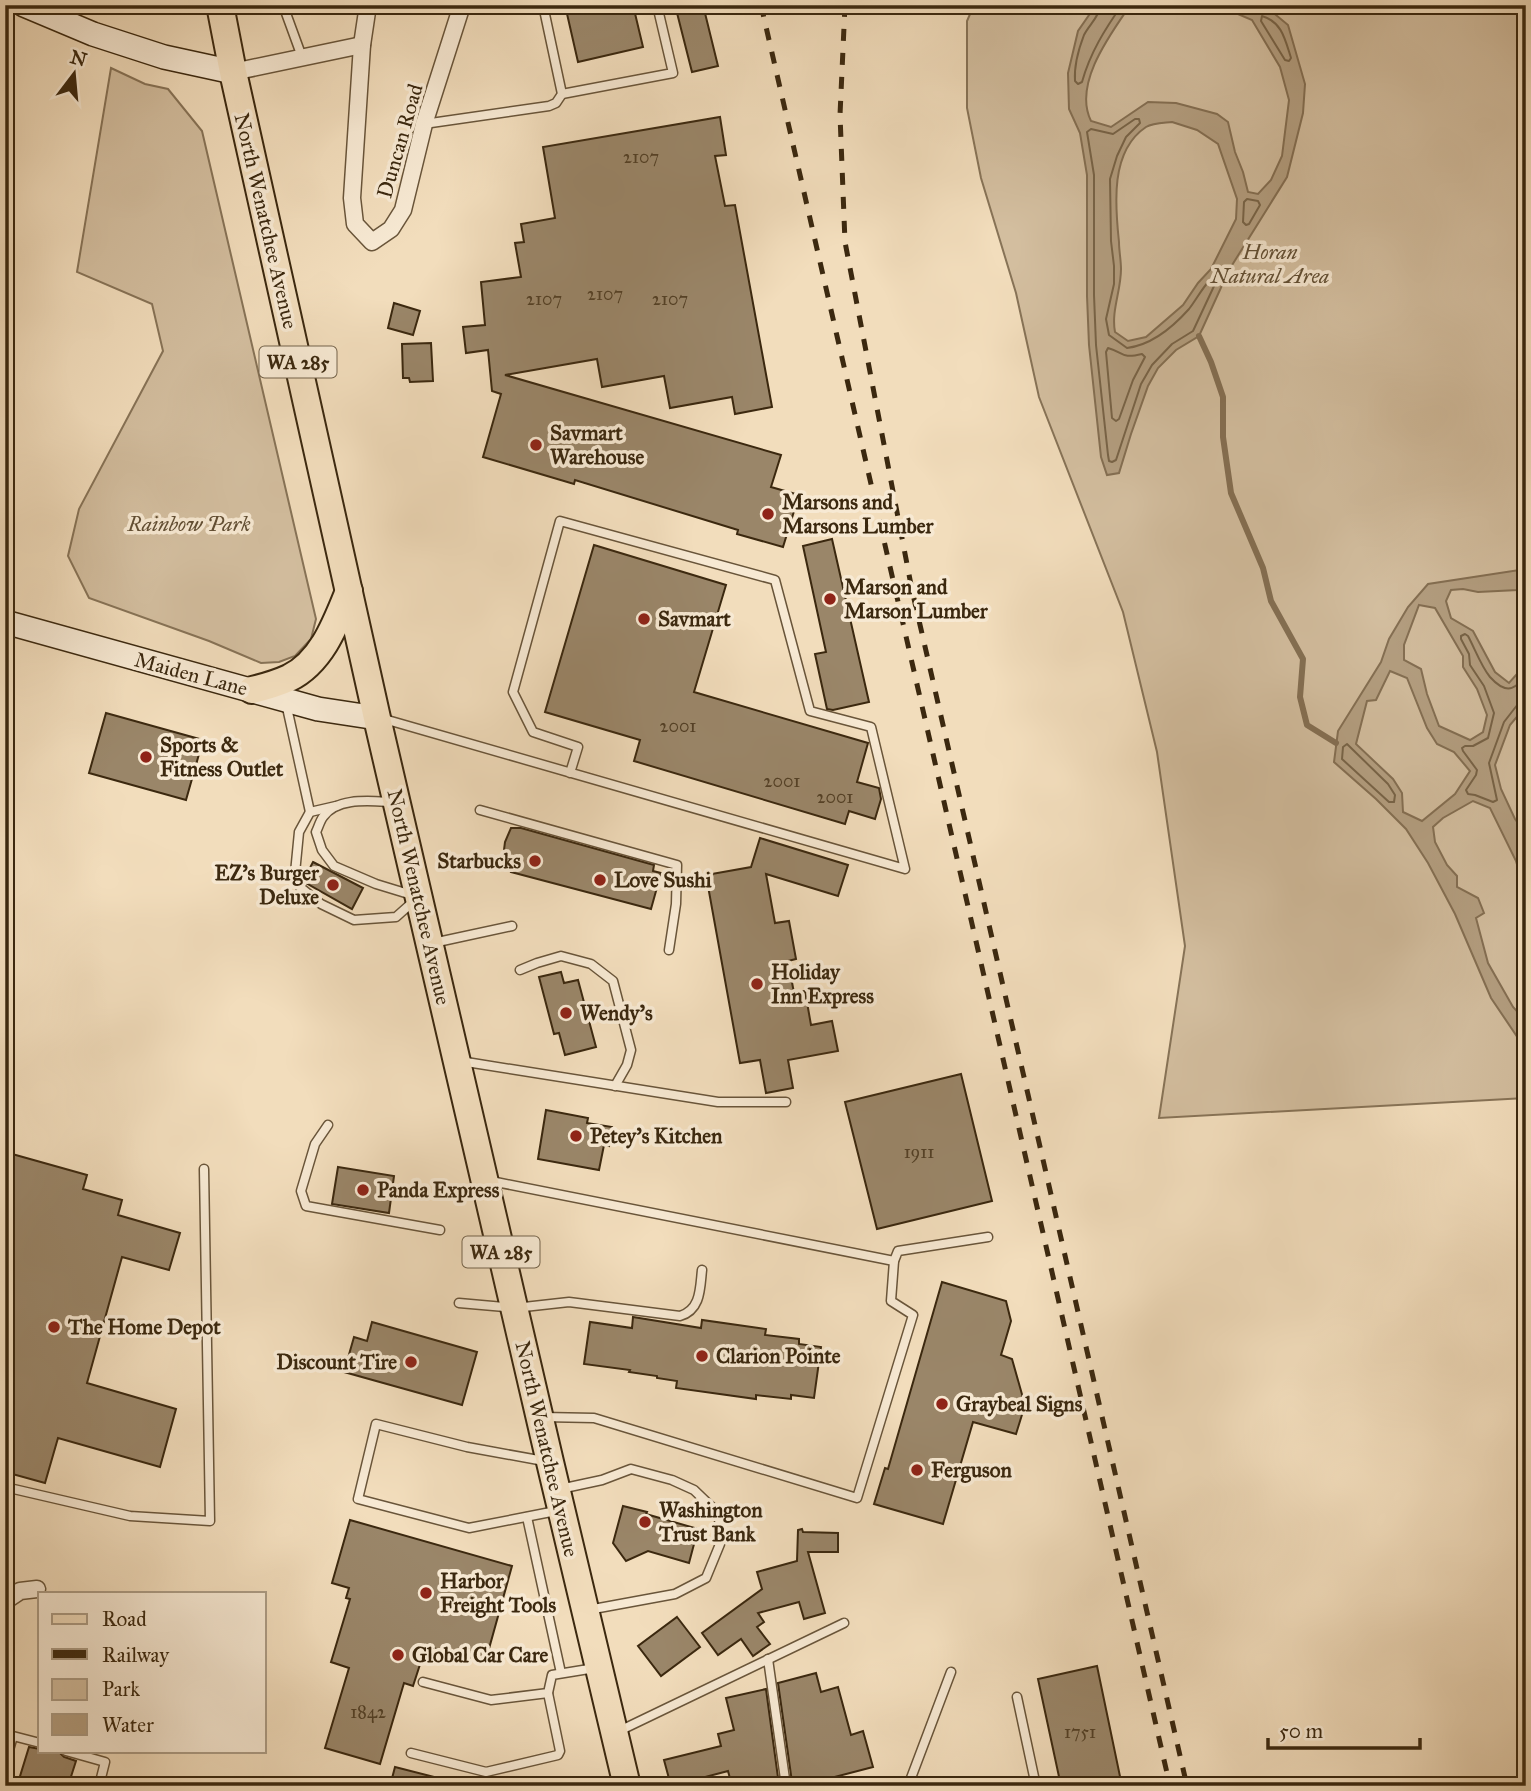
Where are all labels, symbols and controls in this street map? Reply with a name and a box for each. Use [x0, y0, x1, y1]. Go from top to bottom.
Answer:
north arrow [38, 38, 108, 108]
text: N [68, 45, 89, 71]
street label: Duncan Road [371, 81, 429, 201]
street label: North Wenatchee Avenue [229, 111, 304, 332]
house number: 2107 [623, 146, 659, 168]
park label: Horan Natural Area [1210, 239, 1329, 289]
house number: 2107 [587, 283, 623, 305]
house number: 2107 [526, 288, 562, 310]
house number: 2107 [652, 288, 688, 310]
road number: WA 285 [260, 346, 336, 378]
place label: Savmart Warehouse [550, 420, 644, 470]
marker: Savmart Warehouse [528, 437, 544, 453]
place label: Marsons and Marsons Lumber [782, 489, 935, 539]
marker: Marsons and Marsons Lumber [760, 506, 776, 522]
park label: Rainbow Park [126, 511, 251, 537]
place label: Marson and Marson Lumber [844, 574, 989, 624]
marker: Marson and Marson Lumber [822, 591, 838, 607]
place label: Savmart [658, 606, 731, 632]
marker: Savmart [636, 611, 652, 627]
street label: Maiden Lane [132, 646, 251, 702]
house number: 2001 [660, 715, 696, 737]
place label: Sports & Fitness Outlet [160, 732, 284, 782]
marker: Sports & Fitness Outlet [138, 749, 154, 765]
house number: 2001 [764, 770, 800, 792]
house number: 2001 [817, 786, 853, 808]
street label: North Wenatchee Avenue [382, 787, 457, 1008]
place label: Starbucks [437, 848, 521, 874]
marker: Starbucks [527, 853, 543, 869]
place label: EZ's Burger Deluxe [214, 860, 320, 910]
place label: Love Sushi [614, 867, 712, 893]
marker: Love Sushi [592, 872, 608, 888]
marker: EZ's Burger Deluxe [325, 877, 341, 893]
place label: Holiday Inn Express [771, 959, 874, 1009]
marker: Holiday Inn Express [749, 976, 765, 992]
place label: Wendy's [580, 1000, 653, 1026]
marker: Wendy's [558, 1005, 574, 1021]
place label: Petey's Kitchen [590, 1123, 723, 1149]
marker: Petey's Kitchen [568, 1128, 584, 1144]
house number: 1911 [904, 1141, 934, 1163]
place label: Panda Express [377, 1177, 500, 1203]
marker: Panda Express [355, 1182, 371, 1198]
road number: WA 285 [462, 1236, 540, 1268]
place label: The Home Depot [67, 1314, 221, 1340]
marker: The Home Depot [46, 1319, 62, 1335]
street label: North Wenatchee Avenue [510, 1339, 585, 1560]
place label: Clarion Pointe [716, 1343, 841, 1369]
marker: Clarion Pointe [694, 1348, 710, 1364]
place label: Discount Tire [276, 1349, 397, 1375]
marker: Discount Tire [403, 1354, 419, 1370]
place label: Graybeal Signs [956, 1391, 1083, 1417]
marker: Graybeal Signs [934, 1396, 950, 1412]
place label: Ferguson [931, 1457, 1012, 1483]
marker: Ferguson [909, 1462, 925, 1478]
place label: Washington Trust Bank [658, 1497, 763, 1547]
marker: Washington Trust Bank [637, 1514, 653, 1530]
place label: Harbor Freight Tools [440, 1568, 557, 1618]
marker: Harbor Freight Tools [418, 1585, 434, 1601]
legend [38, 1592, 266, 1752]
text: Road [102, 1606, 147, 1632]
text: Railway [102, 1642, 170, 1668]
place label: Global Car Care [412, 1642, 548, 1668]
marker: Global Car Care [390, 1647, 406, 1663]
text: Park [102, 1676, 140, 1702]
house number: 1842 [350, 1701, 386, 1723]
scale bar [1268, 1707, 1421, 1751]
text: Water [102, 1712, 154, 1738]
text: 50 m [1279, 1718, 1324, 1744]
house number: 1751 [1064, 1721, 1096, 1743]

